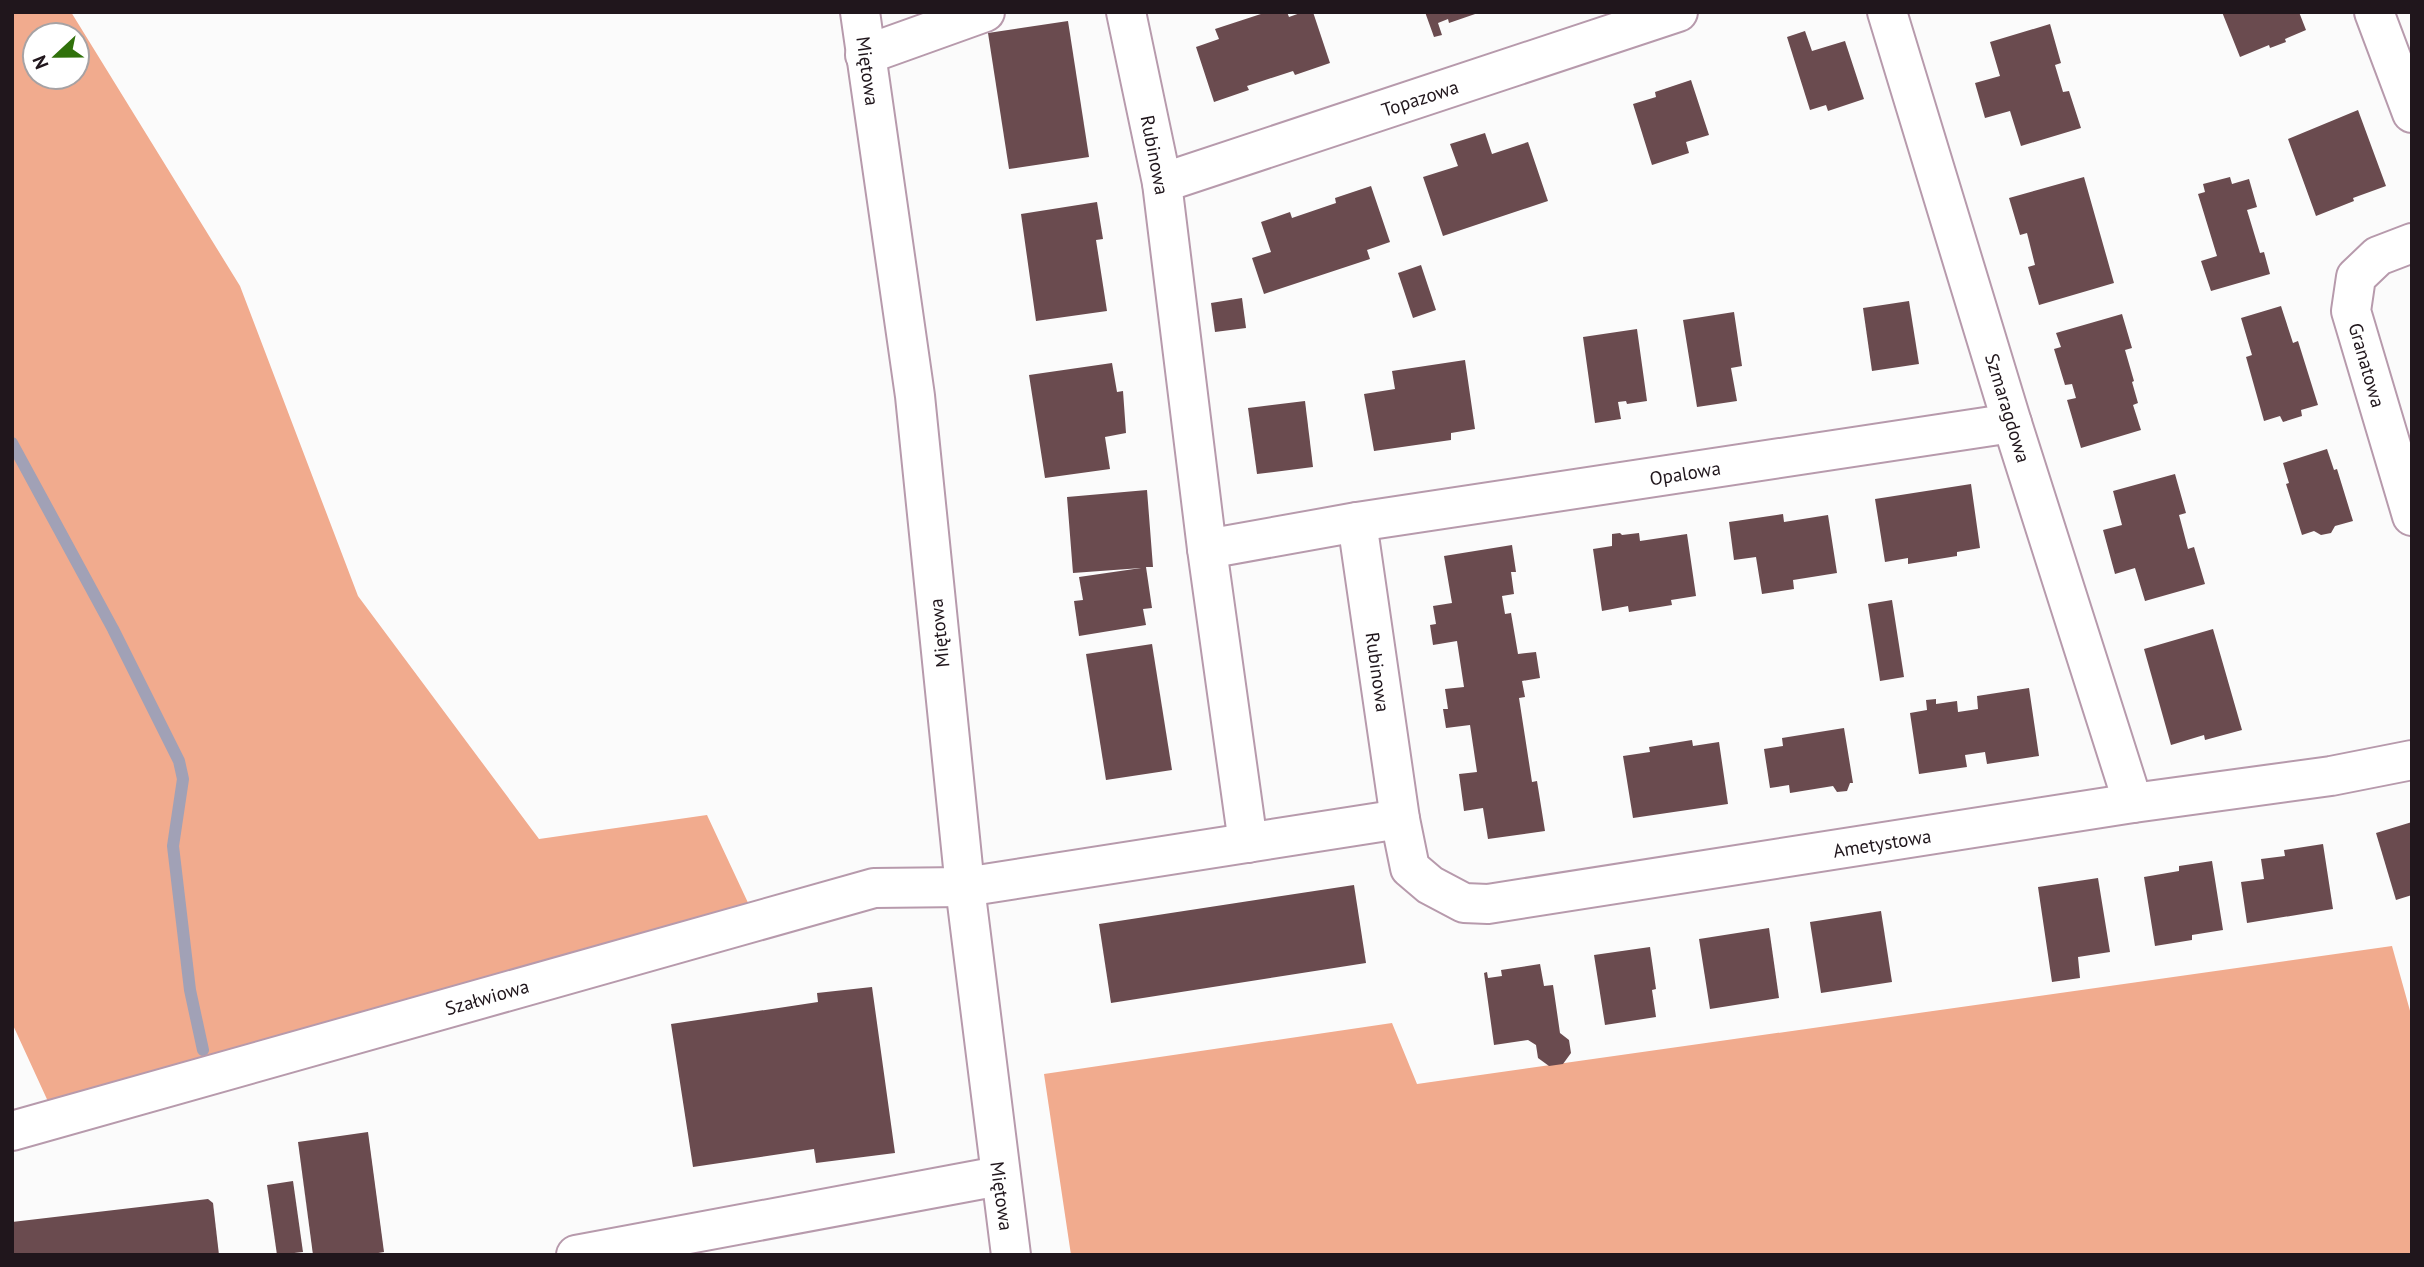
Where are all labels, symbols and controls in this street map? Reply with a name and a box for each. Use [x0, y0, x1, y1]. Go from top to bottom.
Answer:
north arrow [21, 21, 91, 91]
street label: Miętowa [851, 35, 885, 107]
text: N [27, 52, 54, 73]
street label: Topazowa [1378, 74, 1462, 122]
street label: Rubinowa [1136, 113, 1174, 197]
street label: Granatowa [2343, 320, 2391, 410]
street label: Szmaragdowa [1980, 350, 2036, 466]
street label: Opalowa [1648, 456, 1722, 490]
street label: Miętowa [923, 597, 955, 669]
street label: Rubinowa [1361, 630, 1395, 714]
street label: Ametystowa [1831, 823, 1933, 863]
street label: Szałwiowa [442, 974, 532, 1020]
street label: Miętowa [985, 1160, 1019, 1232]

